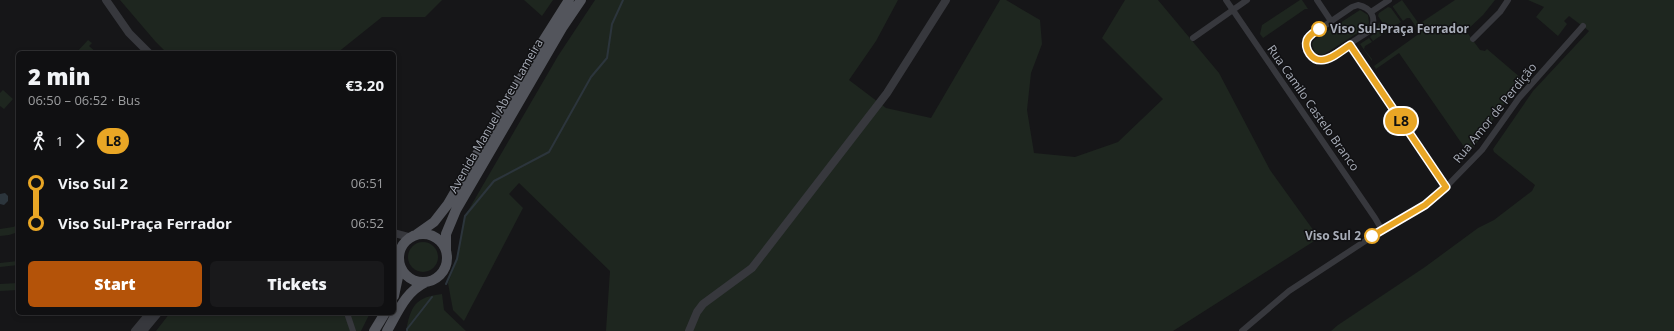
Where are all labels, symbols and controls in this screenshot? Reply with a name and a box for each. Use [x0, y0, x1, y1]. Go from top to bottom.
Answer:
place label: Viso Sul-Praça Ferrador [1330, 20, 1470, 37]
marker: Viso Sul-Praça Ferrador [1311, 21, 1327, 37]
street label: Avenida Manuel Abreu Lameira [444, 36, 547, 196]
street label: Rua Camilo Castelo Branco [1263, 41, 1363, 174]
street label: Rua Amor de Perdição [1449, 59, 1540, 166]
text: 2 min [28, 61, 91, 91]
text: €3.20 [345, 75, 384, 95]
text: 06:50 – 06:52 · Bus [28, 91, 140, 109]
line badge: L8 [1383, 108, 1419, 134]
text: L8 [1393, 111, 1409, 130]
icon: walk [28, 130, 50, 152]
icon: forward [69, 130, 91, 152]
text: L8 [105, 131, 121, 150]
text: 1 [56, 132, 63, 150]
text: Viso Sul 2 [58, 173, 128, 193]
text: 06:51 [351, 174, 384, 192]
text: Viso Sul-Praça Ferrador [58, 213, 232, 233]
text: 06:52 [351, 214, 384, 232]
place label: Viso Sul 2 [1305, 227, 1361, 244]
marker: Viso Sul 2 [1364, 228, 1380, 244]
button: Start [28, 261, 202, 307]
button: Tickets [210, 261, 384, 307]

